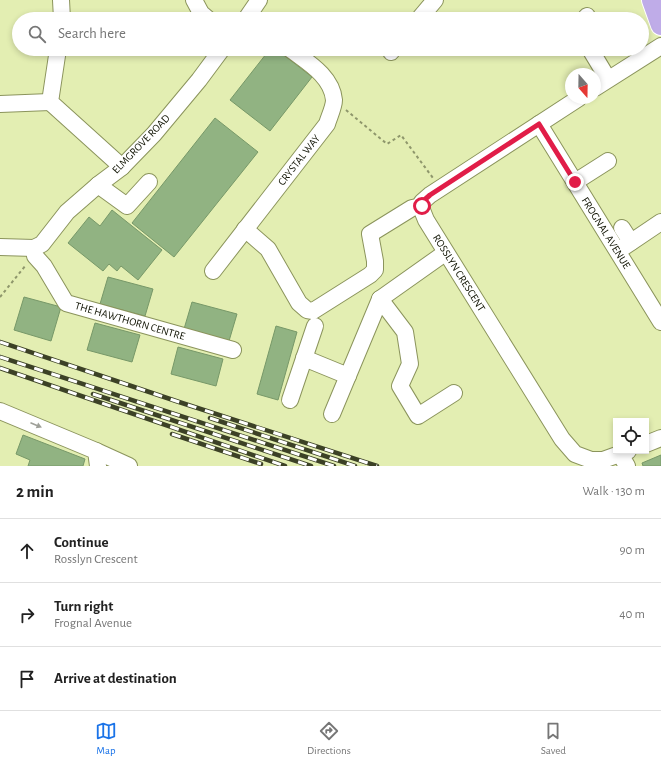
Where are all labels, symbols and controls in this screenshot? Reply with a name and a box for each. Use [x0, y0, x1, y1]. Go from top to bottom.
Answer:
search box [12, 12, 649, 56]
icon: search [26, 23, 48, 45]
text: Search here [58, 26, 126, 41]
north arrow [565, 68, 601, 104]
street label: ELMGROVE ROAD [110, 112, 172, 176]
street label: CRYSTAL WAY [276, 132, 322, 187]
route end [566, 173, 584, 191]
street label: FROGNAL AVENUE [580, 195, 633, 271]
route start [413, 197, 431, 215]
street label: ROSSLYN CRESCENT [431, 233, 487, 314]
street label: THE HAWTHORN CENTRE [74, 300, 187, 342]
map controls [613, 418, 649, 454]
button: locate [613, 418, 649, 454]
one-way arrow [30, 422, 42, 428]
text: 2 min [16, 483, 54, 500]
text: Walk · 130 m [582, 485, 645, 498]
text: Continue [54, 535, 109, 550]
icon: ahead [16, 540, 38, 562]
text: 90 m [619, 544, 645, 557]
text: Rosslyn Crescent [54, 553, 138, 566]
text: Turn right [54, 599, 113, 614]
icon: right [16, 604, 38, 626]
text: 40 m [619, 608, 645, 621]
text: Frognal Avenue [54, 617, 132, 630]
icon: arrive [16, 668, 38, 690]
text: Arrive at destination [54, 671, 177, 686]
tab: Map [95, 720, 117, 757]
tab: Directions [307, 720, 351, 757]
tab: Saved [541, 720, 566, 757]

